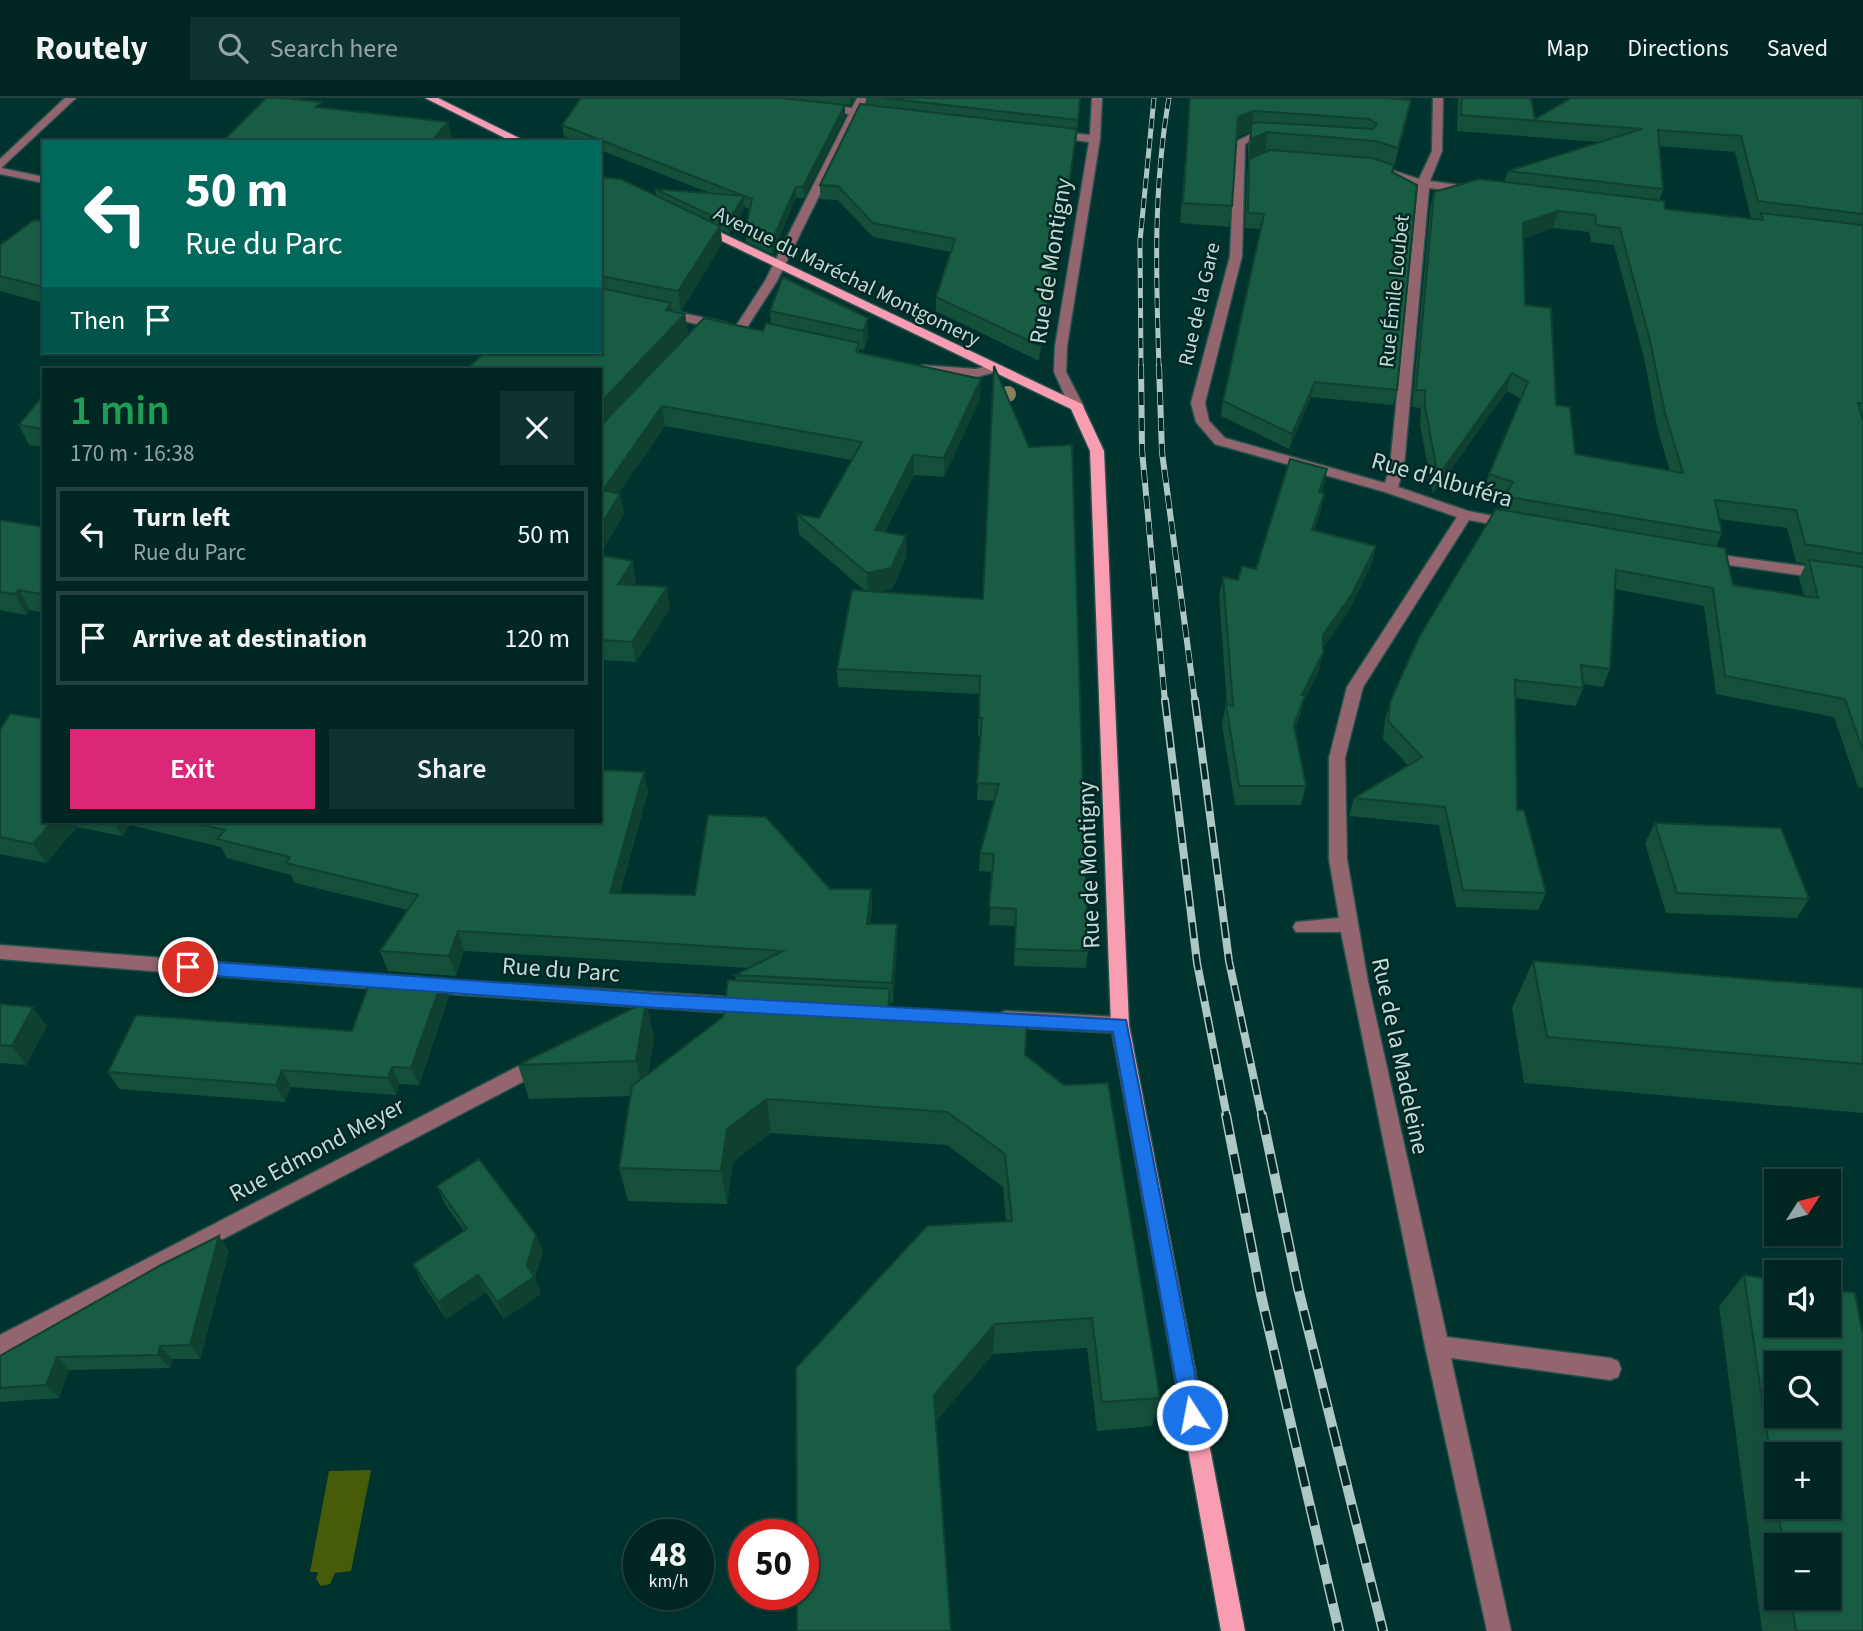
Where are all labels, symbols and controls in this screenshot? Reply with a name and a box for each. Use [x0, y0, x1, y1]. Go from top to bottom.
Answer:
search box [190, 17, 680, 80]
text: Routely [35, 25, 148, 72]
icon: search [214, 29, 252, 67]
text: Search here [270, 30, 398, 67]
text: Map [1546, 31, 1589, 66]
text: Directions [1627, 31, 1729, 66]
text: Saved [1767, 31, 1828, 66]
text: 50 m [185, 156, 289, 226]
icon: left [70, 168, 161, 259]
street label: Rue de Montigny [1021, 176, 1081, 346]
street label: Avenue du Maréchal Montgomery [709, 198, 985, 354]
street label: Rue Émile Loubet [1371, 213, 1417, 369]
text: Rue du Parc [185, 221, 343, 267]
street label: Rue de la Gare [1170, 240, 1228, 368]
icon: arrive [139, 301, 177, 339]
text: Then [70, 302, 125, 339]
text: 1 min [70, 381, 170, 441]
button: close [500, 391, 574, 465]
text: 170 m · 16:38 [70, 437, 194, 470]
street label: Rue d'Albuféra [1367, 443, 1517, 517]
text: Turn left [133, 499, 230, 536]
icon: left [74, 515, 112, 553]
text: 50 m [517, 516, 570, 553]
text: Rue du Parc [133, 536, 246, 569]
icon: arrive [74, 619, 112, 657]
text: Arrive at destination [133, 620, 367, 657]
text: 120 m [504, 620, 570, 657]
button: Exit [70, 729, 315, 809]
button: Share [329, 729, 574, 809]
street label: Rue de Montigny [1069, 781, 1109, 949]
pin [158, 937, 218, 997]
icon: arrive [169, 948, 207, 986]
street label: Rue du Parc [501, 948, 621, 992]
street label: Rue de la Madeleine [1362, 954, 1438, 1158]
street label: Rue Edmond Meyer [223, 1089, 412, 1211]
north arrow [1764, 1169, 1841, 1246]
map controls [1764, 1169, 1841, 1610]
button: sound [1764, 1260, 1841, 1337]
button: search [1764, 1351, 1841, 1428]
position arrow [1155, 1378, 1229, 1452]
button: + [1764, 1442, 1841, 1519]
speed limit sign: 50 [728, 1519, 819, 1610]
text: 48 [650, 1530, 687, 1580]
button: − [1764, 1533, 1841, 1610]
text: km/h [649, 1569, 688, 1594]

